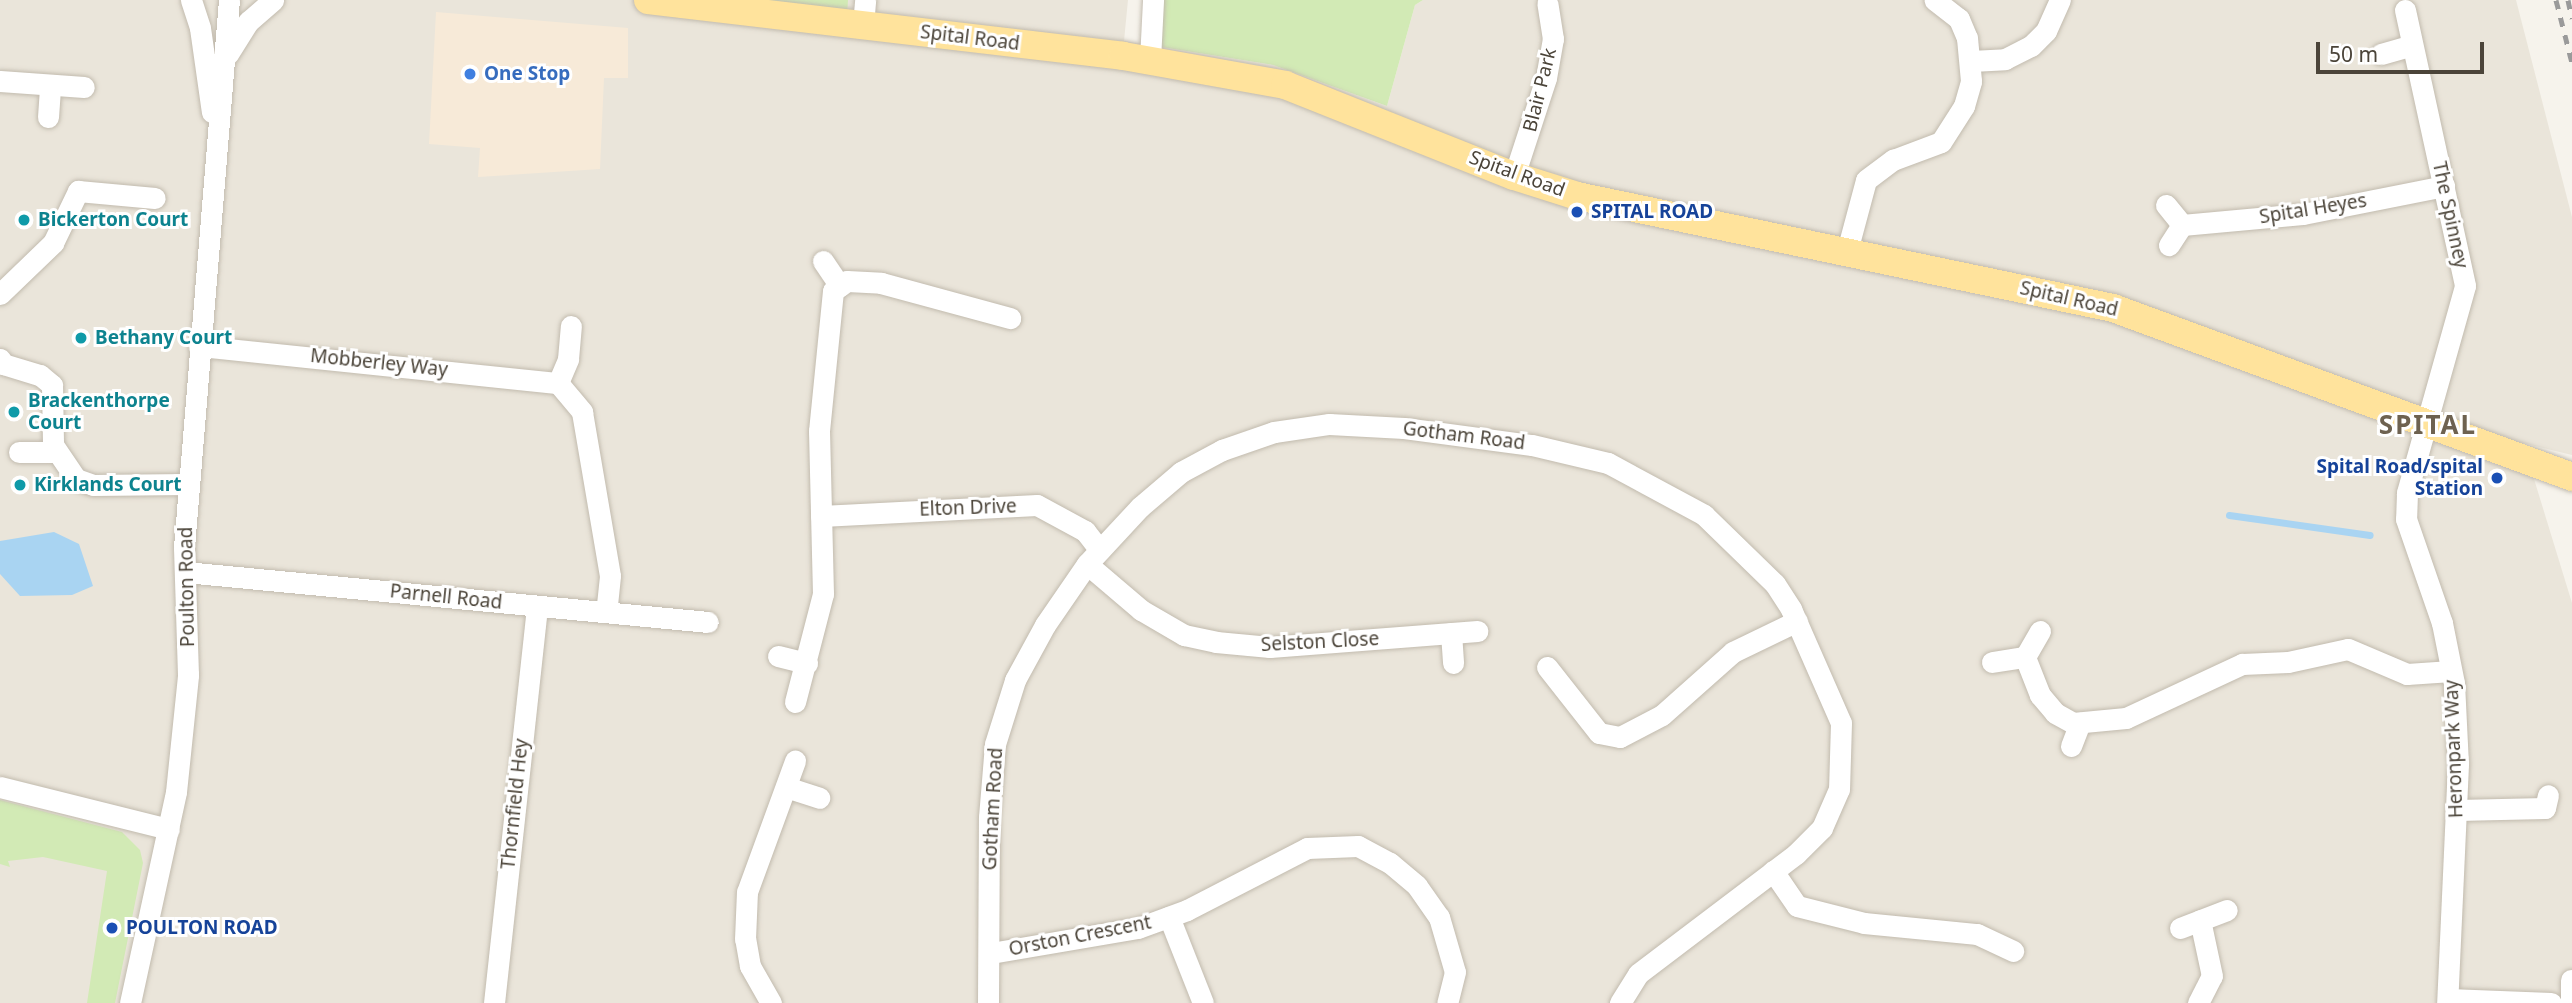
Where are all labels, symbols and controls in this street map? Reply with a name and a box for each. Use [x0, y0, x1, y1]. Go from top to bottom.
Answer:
street label: Spital Road [919, 21, 1021, 55]
scale bar [2320, 28, 2488, 72]
text: 50 m [2329, 40, 2378, 68]
street label: Blair Park [1519, 46, 1561, 134]
place label: One Stop [484, 63, 570, 85]
marker: One Stop [462, 66, 478, 82]
street label: Spital Road [1466, 146, 1568, 202]
street label: The Spinney [2428, 160, 2472, 270]
street label: Spital Heyes [2258, 189, 2368, 229]
place label: SPITAL ROAD [1591, 201, 1713, 223]
marker: SPITAL ROAD [1569, 204, 1585, 220]
place label: Bickerton Court [38, 209, 188, 231]
marker: Bickerton Court [16, 212, 32, 228]
street label: Spital Road [2018, 277, 2120, 321]
place label: Bethany Court [95, 327, 232, 349]
marker: Bethany Court [73, 330, 89, 346]
street label: Mobberley Way [309, 344, 449, 382]
place label: Brackenthorpe Court [28, 390, 170, 434]
marker: Brackenthorpe Court [6, 404, 22, 420]
district label: SPITAL [2380, 409, 2476, 441]
street label: Gotham Road [1402, 417, 1526, 455]
place label: Spital Road/spital Station [2316, 456, 2483, 500]
marker: Spital Road/spital Station [2489, 470, 2505, 486]
place label: Kirklands Court [34, 474, 182, 496]
marker: Kirklands Court [12, 477, 28, 493]
street label: Elton Drive [919, 495, 1017, 521]
street label: Poulton Road [175, 527, 199, 647]
street label: Parnell Road [389, 580, 503, 614]
street label: Selston Close [1260, 628, 1380, 656]
street label: Heronpark Way [2440, 679, 2468, 819]
street label: Thornfield Hey [497, 738, 533, 870]
street label: Gotham Road [978, 747, 1008, 871]
street label: Orston Crescent [1007, 911, 1153, 961]
place label: POULTON ROAD [126, 917, 278, 939]
marker: POULTON ROAD [104, 920, 120, 936]

